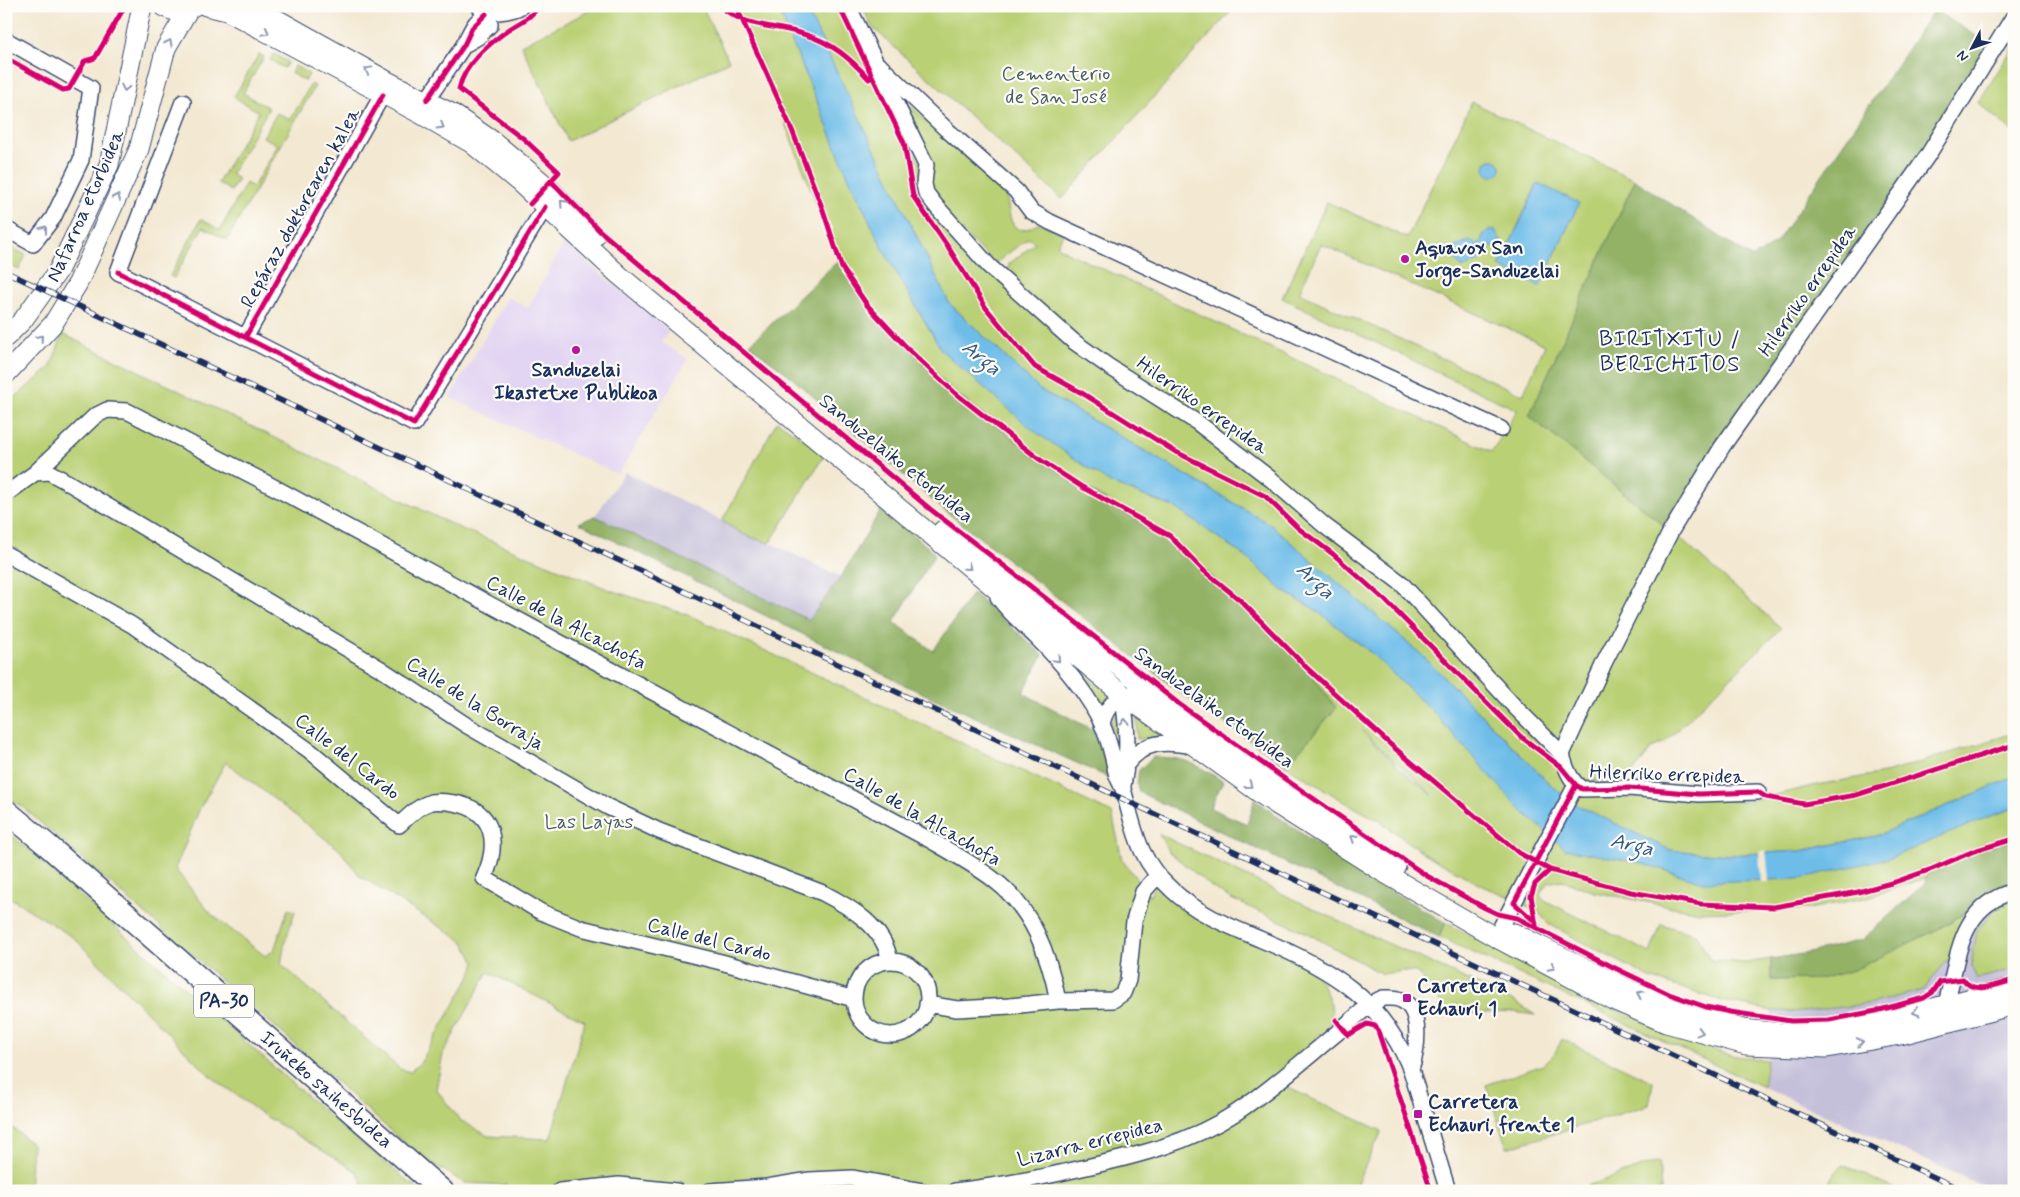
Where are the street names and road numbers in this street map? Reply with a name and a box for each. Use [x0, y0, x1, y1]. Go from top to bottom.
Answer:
street label: Repáraz doktorearen kalea [235, 102, 368, 313]
street label: Nafarroa etorbidea [40, 125, 132, 287]
street label: Hilerriko errepidea [1752, 219, 1864, 362]
street label: Hilerriko errepidea [1131, 350, 1274, 462]
street label: Sanduzelaiko etorbidea [813, 388, 979, 530]
street label: Calle de la Alcachofa [481, 569, 651, 677]
street label: Sanduzelaiko etorbidea [1128, 641, 1300, 775]
street label: Calle de la Borraja [401, 651, 549, 757]
street label: Calle del Cardo [289, 707, 405, 807]
street label: Hilerriko errepidea [1589, 759, 1746, 791]
street label: Calle de la Alcachofa [838, 761, 1006, 873]
street label: Calle del Cardo [644, 912, 774, 968]
road number: PA-30 [194, 984, 254, 1018]
street label: Iruñeko saihesbidea [254, 1025, 398, 1155]
street label: Lizarra errepidea [1015, 1112, 1165, 1174]

